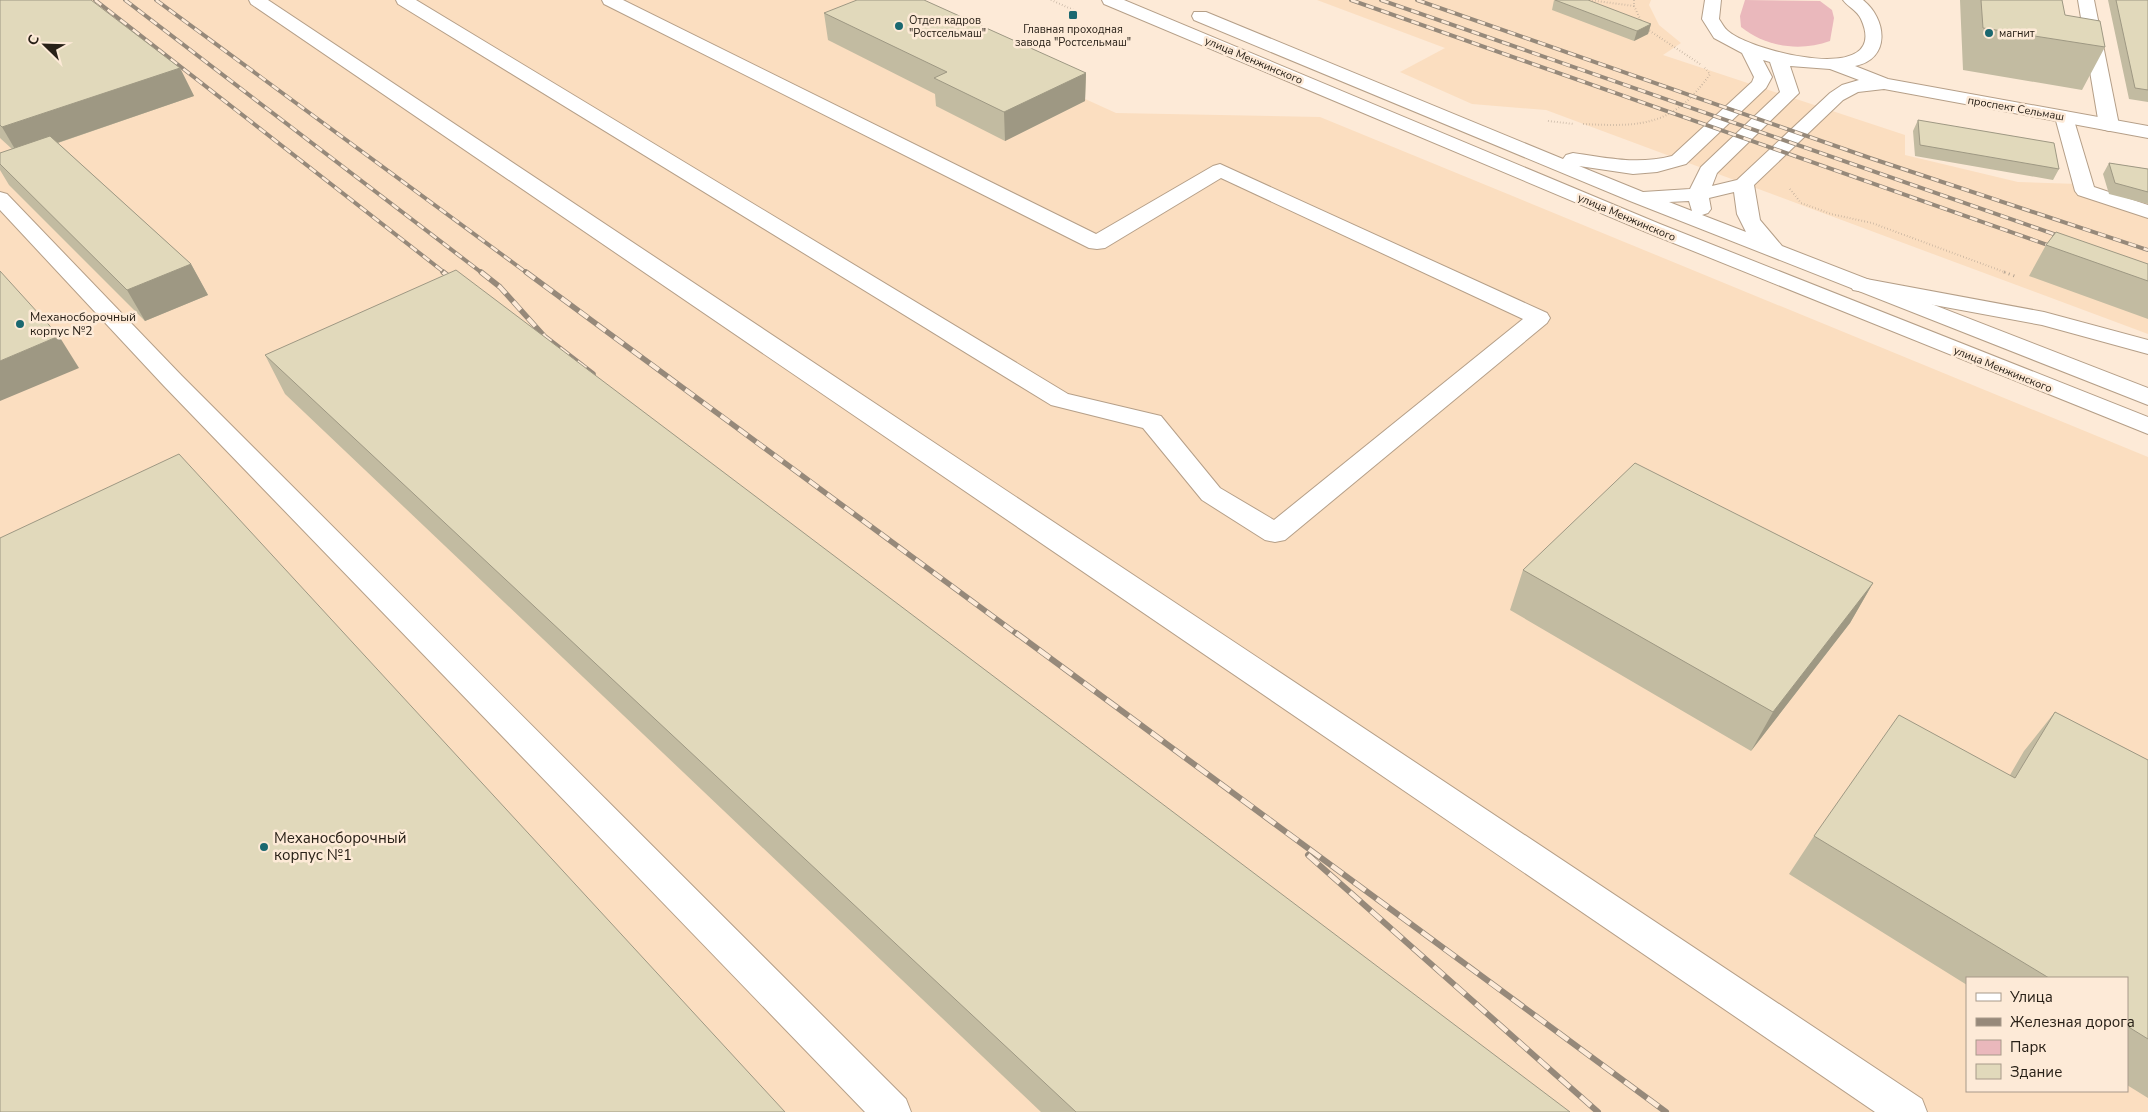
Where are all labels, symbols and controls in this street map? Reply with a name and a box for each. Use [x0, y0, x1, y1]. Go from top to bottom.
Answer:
marker: Главная проходная завода "Ростсельмаш" [1067, 9, 1079, 21]
place label: Отдел кадров "Ростсельмаш" [909, 13, 986, 41]
north arrow [20, 20, 70, 70]
marker: Отдел кадров "Ростсельмаш" [893, 20, 905, 32]
place label: Главная проходная завода "Ростсельмаш" [1015, 22, 1131, 50]
place label: магнит [1999, 26, 2035, 41]
marker: магнит [1983, 27, 1995, 39]
text: С [23, 32, 44, 48]
street label: улица Менжинского [1203, 33, 1305, 88]
street label: проспект Сельмаш [1967, 93, 2065, 124]
street label: улица Менжинского [1576, 190, 1678, 245]
place label: Механосборочный корпус №2 [30, 309, 136, 339]
marker: Механосборочный корпус №2 [14, 318, 26, 330]
street label: улица Менжинского [1951, 343, 2054, 396]
place label: Механосборочный корпус №1 [274, 828, 406, 865]
marker: Механосборочный корпус №1 [258, 841, 270, 853]
legend [1966, 977, 2128, 1092]
text: Улица [2009, 987, 2053, 1007]
text: Железная дорога [2010, 1012, 2135, 1032]
text: Парк [2010, 1037, 2046, 1057]
text: Здание [2010, 1062, 2062, 1082]

